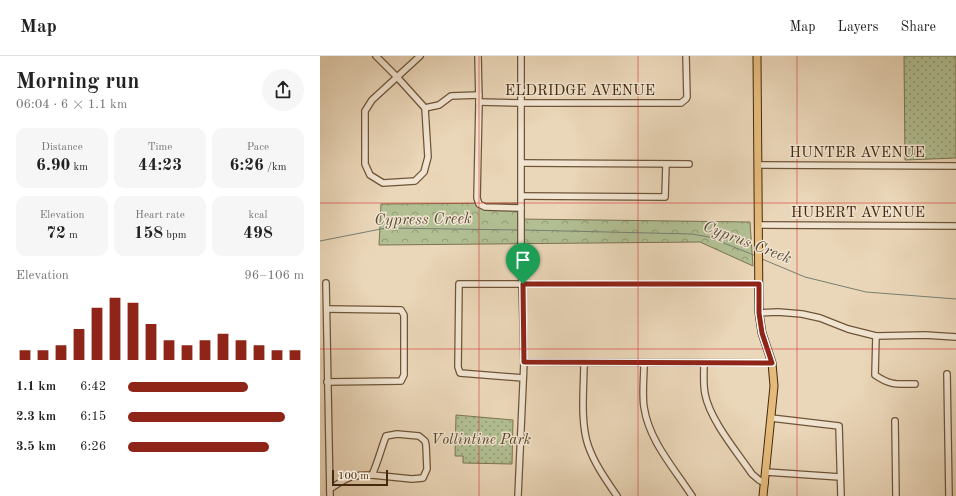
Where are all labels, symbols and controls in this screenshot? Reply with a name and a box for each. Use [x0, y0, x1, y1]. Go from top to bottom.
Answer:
text: Map [20, 18, 57, 37]
text: Map [790, 20, 816, 34]
text: Layers [838, 20, 879, 34]
text: Share [901, 20, 936, 34]
button: share [262, 69, 304, 111]
text: Morning run [16, 71, 139, 93]
street label: ELDRIDGE AVENUE [505, 84, 655, 99]
text: 06:04 · 6 × 1.1 km [16, 98, 127, 111]
text: Distance [41, 142, 83, 153]
text: Time [148, 142, 172, 153]
text: Pace [247, 142, 269, 153]
street label: HUNTER AVENUE [789, 146, 925, 161]
text: 6.90 [36, 157, 70, 174]
text: 44:23 [138, 157, 182, 174]
text: 6:26 [230, 157, 264, 174]
text: km [70, 162, 88, 173]
text: /km [264, 162, 286, 173]
street label: HUBERT AVENUE [791, 206, 925, 221]
text: Elevation [40, 210, 84, 221]
text: Heart rate [135, 210, 185, 221]
text: kcal [249, 210, 267, 221]
water label: Cypress Creek [374, 211, 472, 229]
water label: Cyprus Creek [701, 219, 794, 267]
text: 72 [46, 225, 66, 242]
text: 158 [134, 225, 163, 242]
text: 498 [243, 225, 273, 242]
text: m [66, 230, 78, 241]
text: bpm [163, 230, 186, 241]
pin [506, 243, 540, 284]
icon: arrive [512, 249, 534, 271]
text: Elevation [16, 269, 69, 282]
text: 96–106 m [244, 269, 304, 282]
text: 1.1 km [16, 380, 56, 393]
text: 6:42 [80, 380, 106, 393]
text: 2.3 km [16, 410, 56, 423]
text: 6:15 [80, 410, 106, 423]
park label: Vollintine Park [431, 433, 531, 448]
text: 3.5 km [16, 440, 56, 453]
text: 6:26 [80, 440, 106, 453]
scale bar [332, 468, 388, 487]
text: 100 m [338, 471, 369, 482]

